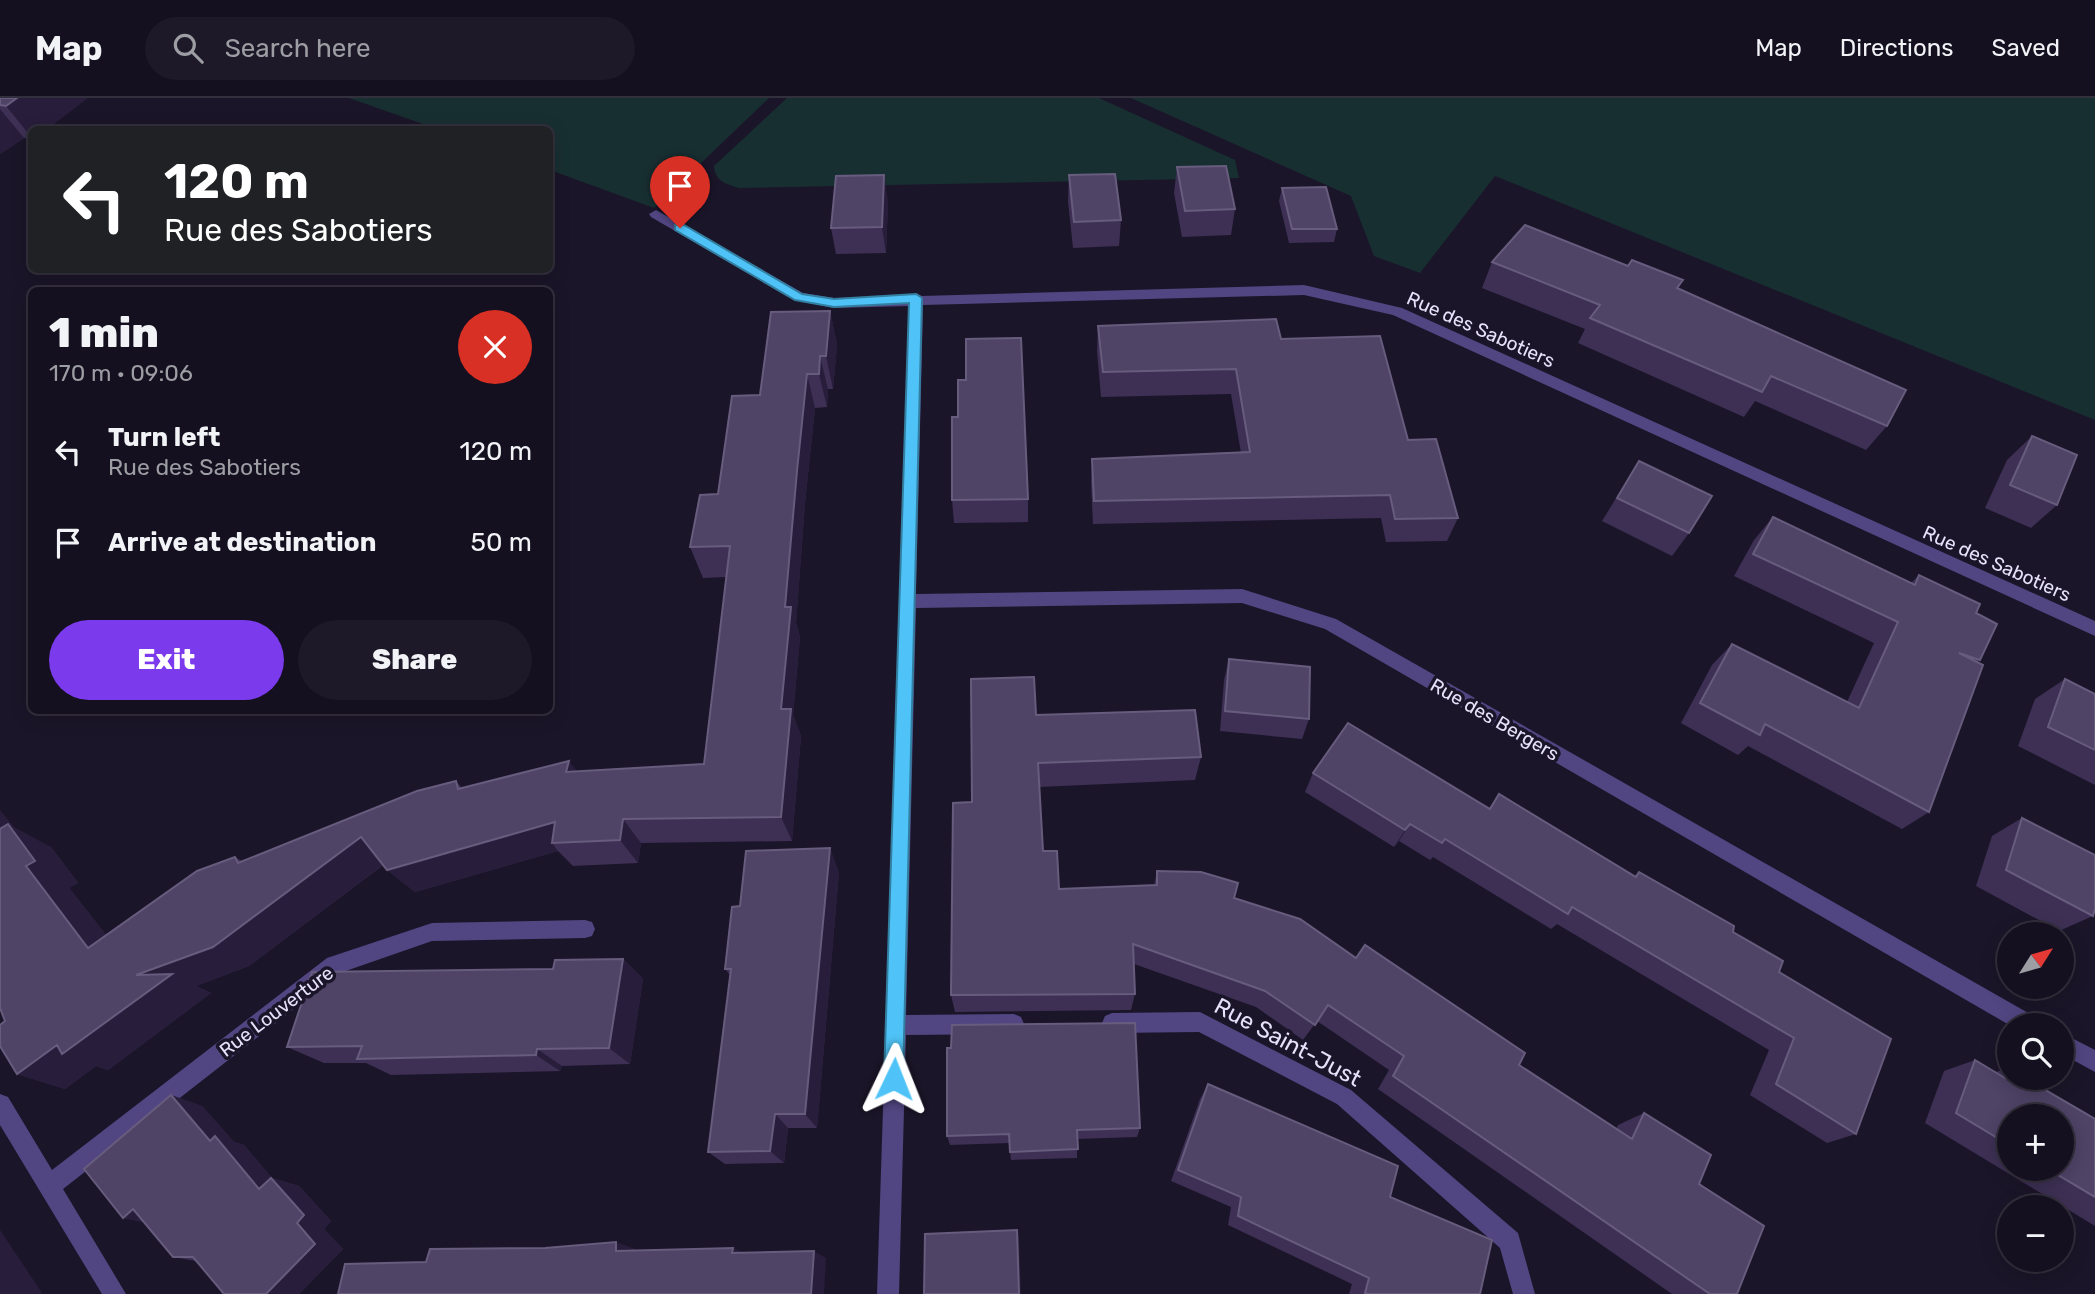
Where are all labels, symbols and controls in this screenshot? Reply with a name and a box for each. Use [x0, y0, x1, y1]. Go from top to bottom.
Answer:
search box [145, 17, 635, 80]
text: Map [35, 29, 103, 68]
icon: search [169, 29, 207, 67]
text: Search here [225, 33, 370, 64]
text: Map [1755, 34, 1802, 62]
text: Directions [1840, 34, 1953, 62]
text: Saved [1991, 34, 2060, 62]
text: 120 m [164, 152, 309, 210]
icon: left [49, 154, 140, 245]
pin [650, 156, 710, 228]
icon: arrive [661, 167, 699, 205]
text: Rue des Sabotiers [164, 211, 433, 249]
street label: Rue des Sabotiers [1403, 287, 1558, 372]
text: 1 min [49, 308, 159, 358]
button: close [458, 310, 532, 384]
text: 170 m · 09:06 [49, 359, 193, 387]
text: Turn left [108, 422, 220, 453]
icon: left [49, 433, 87, 471]
text: 120 m [460, 436, 532, 467]
text: Rue des Sabotiers [108, 453, 301, 481]
street label: Rue des Sabotiers [1919, 521, 2074, 606]
icon: arrive [49, 524, 87, 562]
text: Arrive at destination [108, 527, 376, 558]
text: 50 m [471, 527, 532, 558]
button: Exit [49, 620, 284, 700]
button: Share [298, 620, 532, 700]
street label: Rue des Bergers [1426, 673, 1563, 766]
north arrow [1997, 922, 2074, 999]
map controls [1997, 922, 2074, 1272]
street label: Rue Louverture [215, 961, 338, 1062]
street label: Rue Saint-Just [1210, 992, 1366, 1092]
button: search [1997, 1013, 2074, 1090]
position arrow [857, 1042, 931, 1116]
button: + [1997, 1104, 2074, 1181]
button: − [1997, 1195, 2074, 1272]

